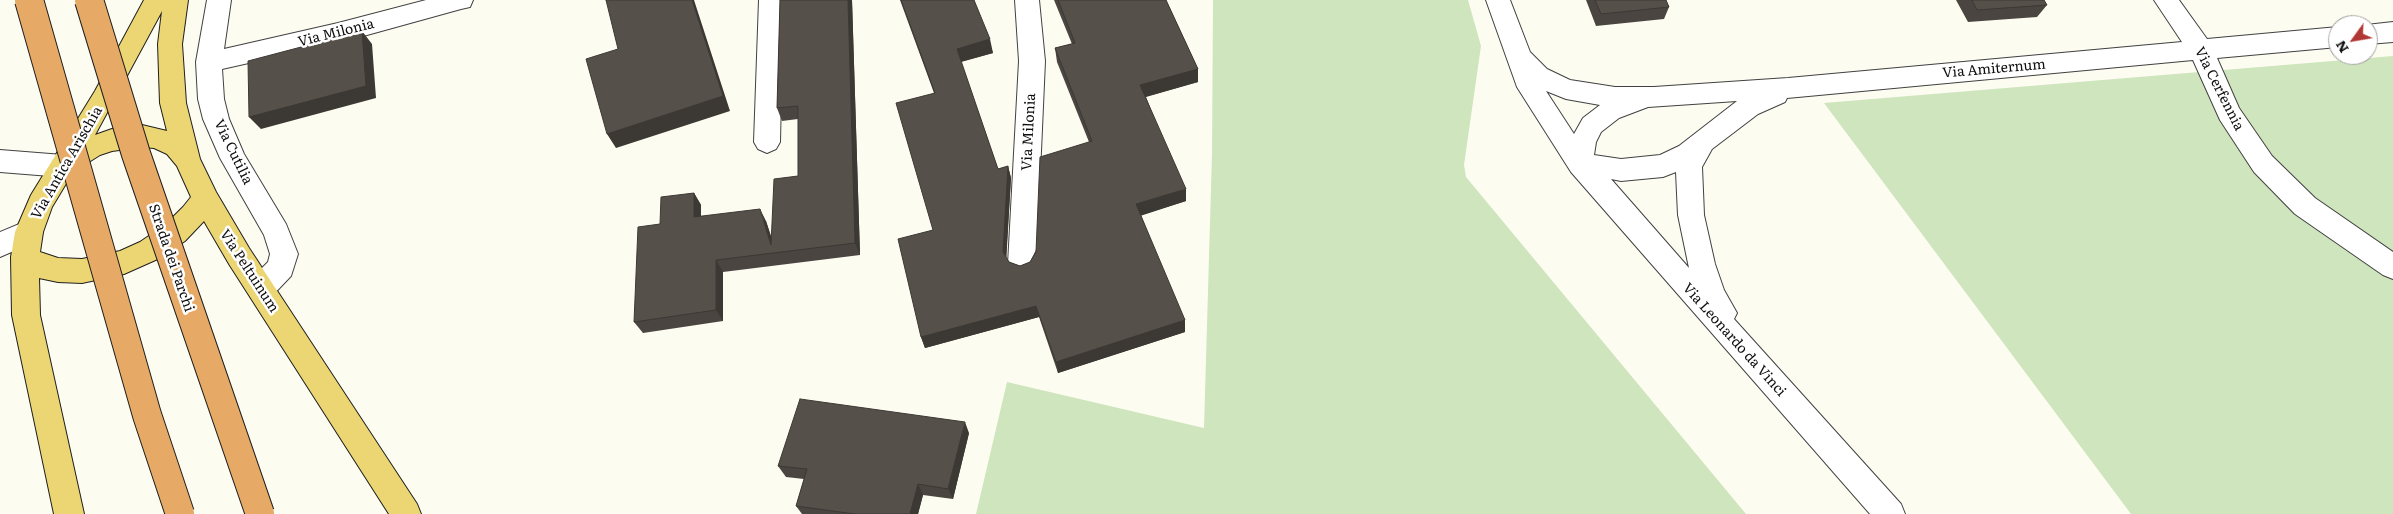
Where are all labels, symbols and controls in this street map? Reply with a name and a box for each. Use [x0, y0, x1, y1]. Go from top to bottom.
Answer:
street label: Via Milonia [296, 15, 376, 51]
north arrow [2328, 15, 2378, 65]
text: N [2330, 37, 2353, 58]
street label: Via Cerfennia [2191, 44, 2247, 134]
street label: Via Amiternum [1942, 56, 2046, 82]
street label: Via Milonia [1019, 93, 1039, 171]
street label: Via Antica Arischia [28, 104, 106, 222]
street label: Via Cutilia [210, 117, 256, 187]
street label: Strada dei Parchi [145, 202, 197, 314]
street label: Via Peltuinum [216, 226, 282, 316]
street label: Via Leonardo da Vinci [1679, 280, 1789, 400]

